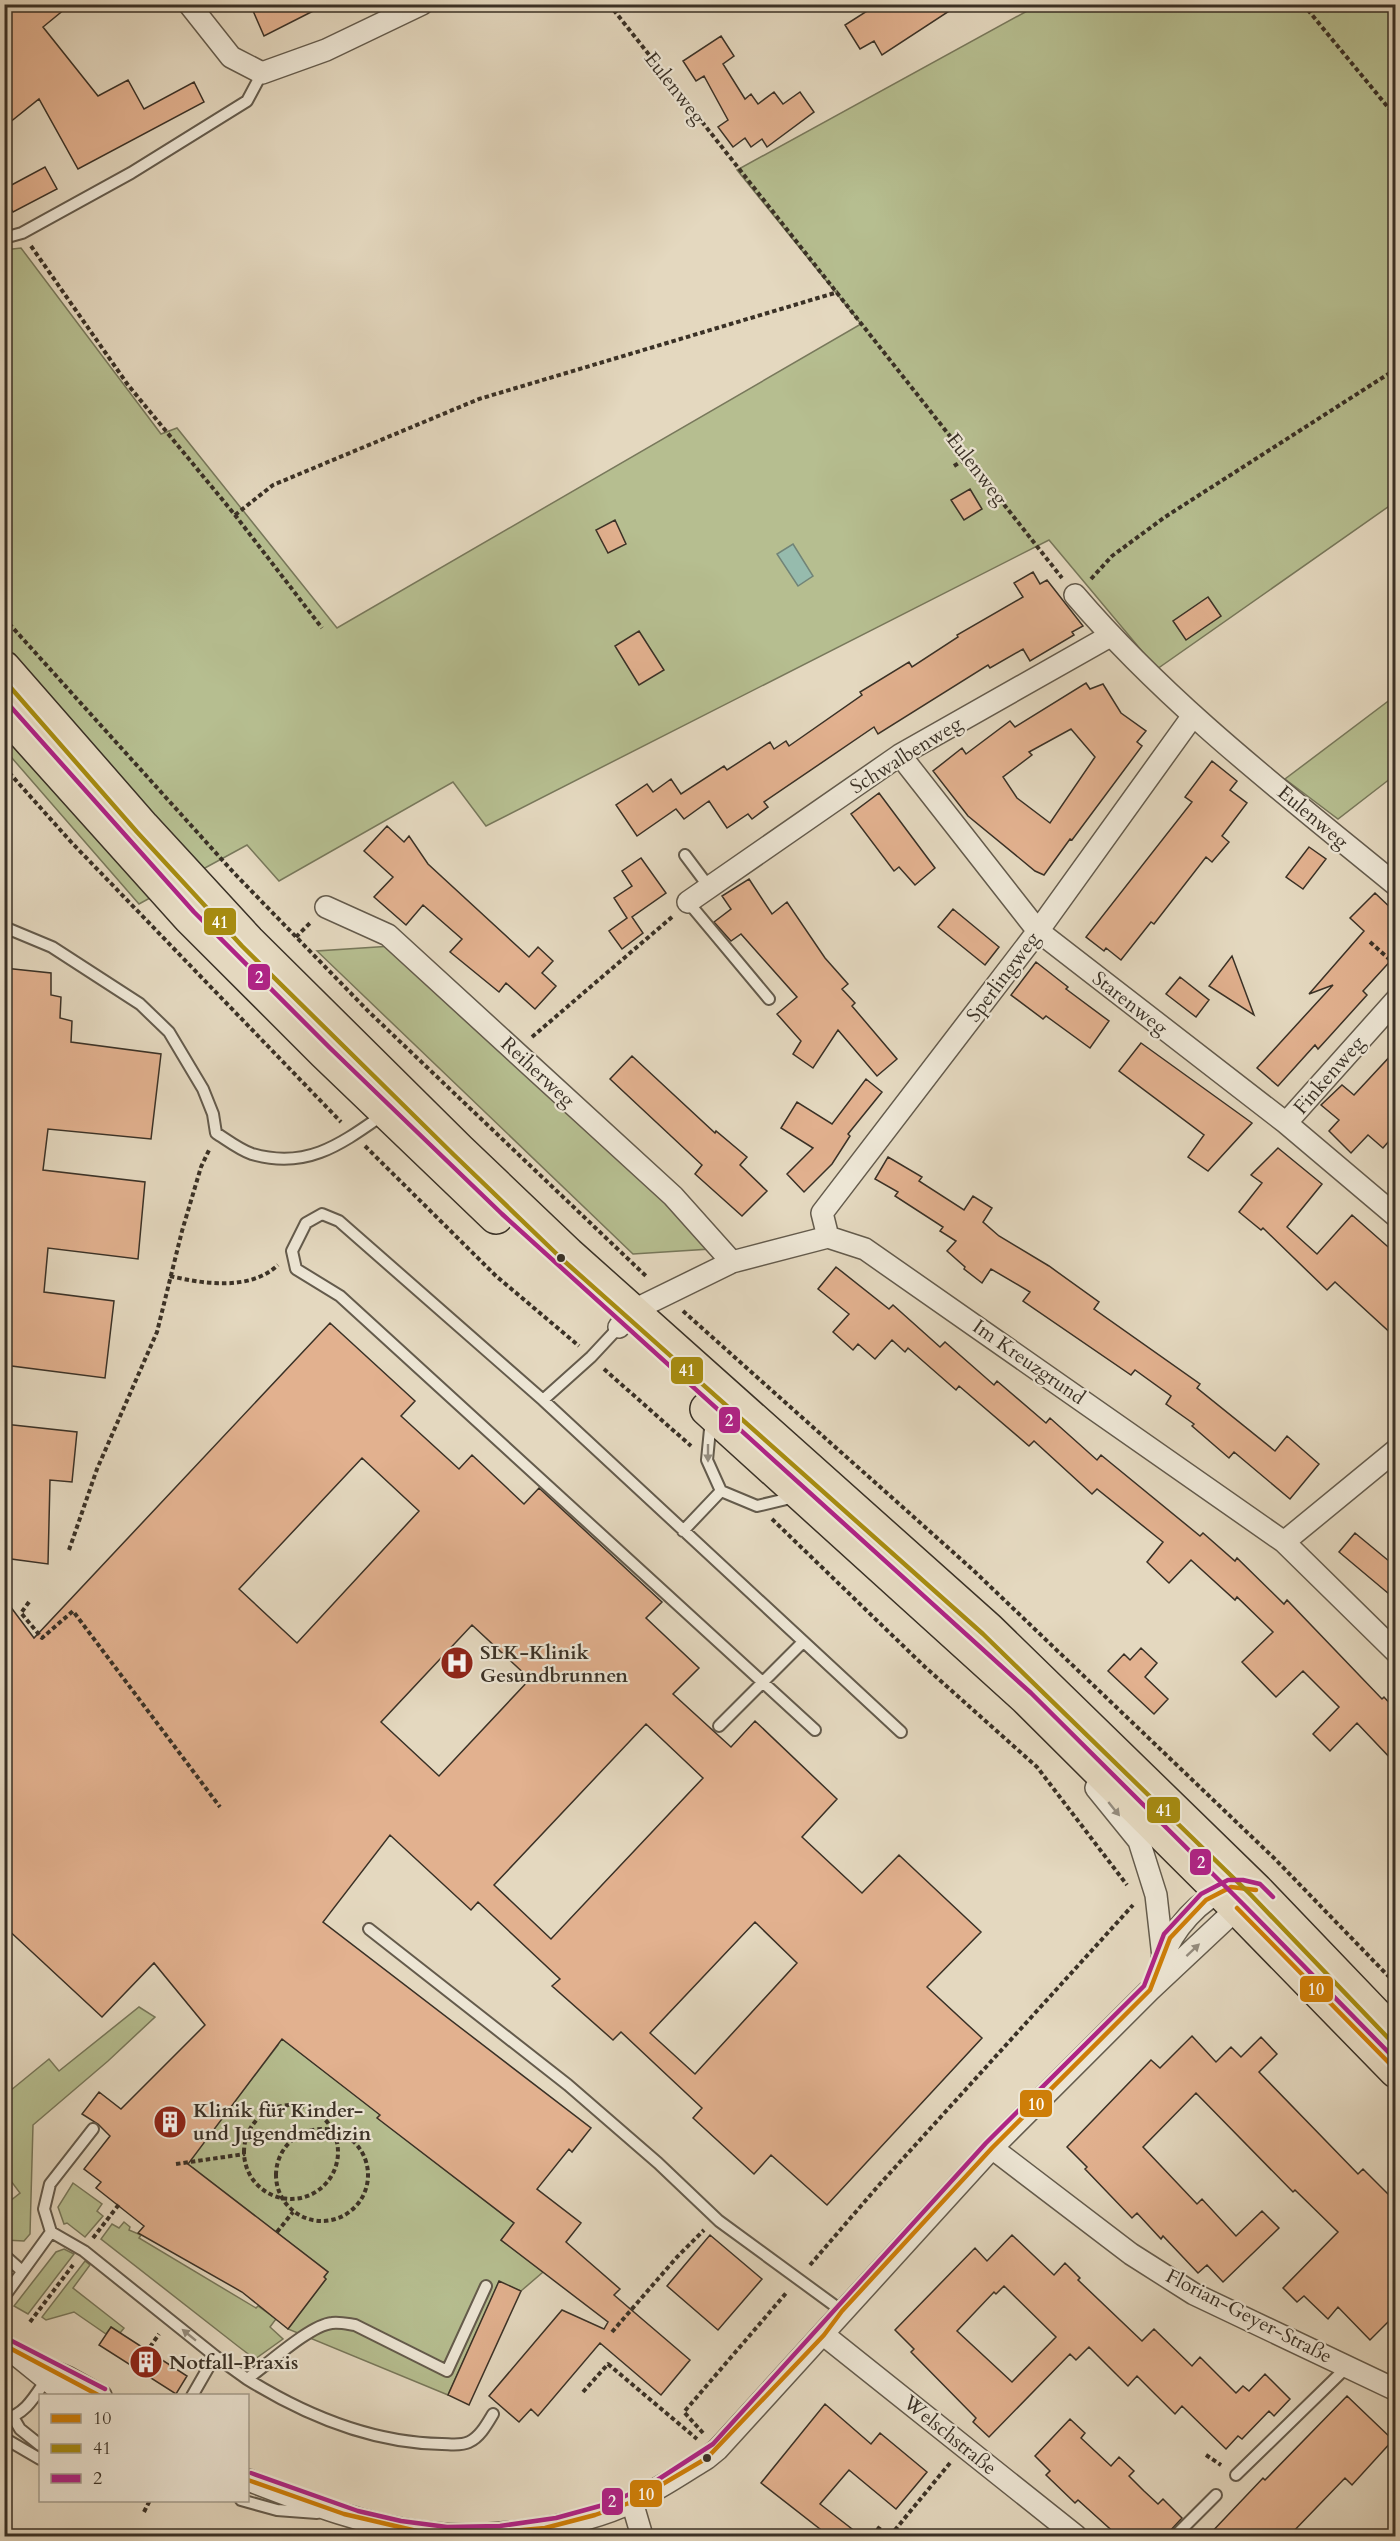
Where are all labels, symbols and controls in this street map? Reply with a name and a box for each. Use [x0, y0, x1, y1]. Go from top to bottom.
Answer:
street label: Eulenweg [638, 46, 712, 130]
street label: Eulenweg [940, 427, 1014, 511]
street label: Schwalbenweg [845, 709, 968, 800]
street label: Eulenweg [1272, 779, 1355, 855]
line badge: 41 [203, 907, 237, 936]
text: 41 [212, 912, 228, 934]
street label: Sperlingweg [960, 926, 1046, 1028]
line badge: 2 [247, 963, 271, 991]
street label: Starenweg [1087, 965, 1174, 1042]
text: 2 [255, 967, 263, 989]
street label: Finkenweg [1287, 1029, 1371, 1120]
street label: Reiherweg [495, 1031, 582, 1114]
unlabelled marker [555, 1252, 567, 1264]
street label: Im Kreuzgrund [967, 1313, 1091, 1411]
line badge: 41 [670, 1356, 704, 1385]
text: 41 [679, 1360, 695, 1382]
line badge: 2 [718, 1406, 741, 1434]
text: 2 [725, 1410, 733, 1432]
one-way arrow [703, 1444, 713, 1463]
place label: SLK-Klinik Gesundbrunnen [480, 1639, 628, 1689]
hospital icon: SLK-Klinik Gesundbrunnen [439, 1645, 475, 1681]
line badge: 41 [1146, 1796, 1181, 1824]
text: 41 [1156, 1800, 1172, 1822]
one-way arrow [1107, 1801, 1120, 1817]
line badge: 2 [1189, 1848, 1212, 1876]
text: 2 [1197, 1852, 1205, 1874]
one-way arrow [1185, 1943, 1200, 1957]
line badge: 10 [1299, 1975, 1334, 2003]
text: 10 [1308, 1979, 1324, 2001]
line badge: 10 [1019, 2089, 1053, 2118]
text: 10 [1028, 2094, 1044, 2116]
place label: Klinik für Kinder- und Jugendmedizin [193, 2097, 371, 2147]
building icon: Klinik für Kinder- und Jugendmedizin [152, 2104, 188, 2140]
street label: Florian-Geyer-Straße [1161, 2262, 1337, 2370]
one-way arrow [181, 2328, 197, 2341]
building icon: Notfall-Praxis [128, 2344, 164, 2380]
place label: Notfall-Praxis [169, 2349, 298, 2376]
street label: Welschstraße [897, 2388, 1002, 2481]
legend [39, 2394, 249, 2502]
text: 10 [93, 2406, 111, 2431]
text: 41 [93, 2436, 111, 2461]
unlabelled marker [701, 2452, 713, 2464]
text: 2 [93, 2466, 102, 2491]
line badge: 10 [629, 2479, 663, 2508]
text: 10 [638, 2484, 654, 2506]
line badge: 2 [601, 2487, 624, 2516]
text: 2 [608, 2491, 616, 2513]

